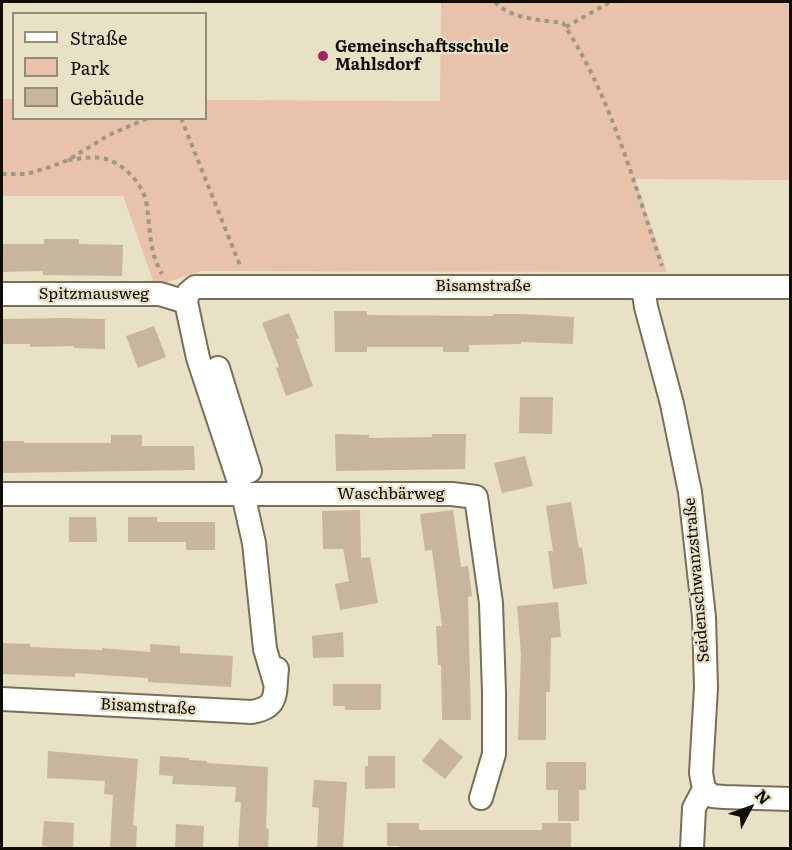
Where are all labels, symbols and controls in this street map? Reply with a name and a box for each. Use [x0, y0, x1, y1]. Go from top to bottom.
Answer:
legend [12, 12, 207, 120]
text: Straße [70, 24, 127, 51]
place label: Gemeinschaftsschule Mahlsdorf [335, 37, 509, 75]
marker: Gemeinschaftsschule Mahlsdorf [316, 49, 330, 63]
text: Park [70, 54, 109, 81]
text: Gebäude [70, 84, 144, 111]
street label: Bisamstraße [435, 276, 531, 296]
street label: Spitzmausweg [39, 284, 149, 304]
street label: Waschbärweg [337, 484, 445, 504]
street label: Seidenschwanzstraße [680, 497, 714, 663]
street label: Bisamstraße [100, 695, 196, 719]
north arrow [720, 778, 780, 838]
text: N [750, 783, 777, 809]

